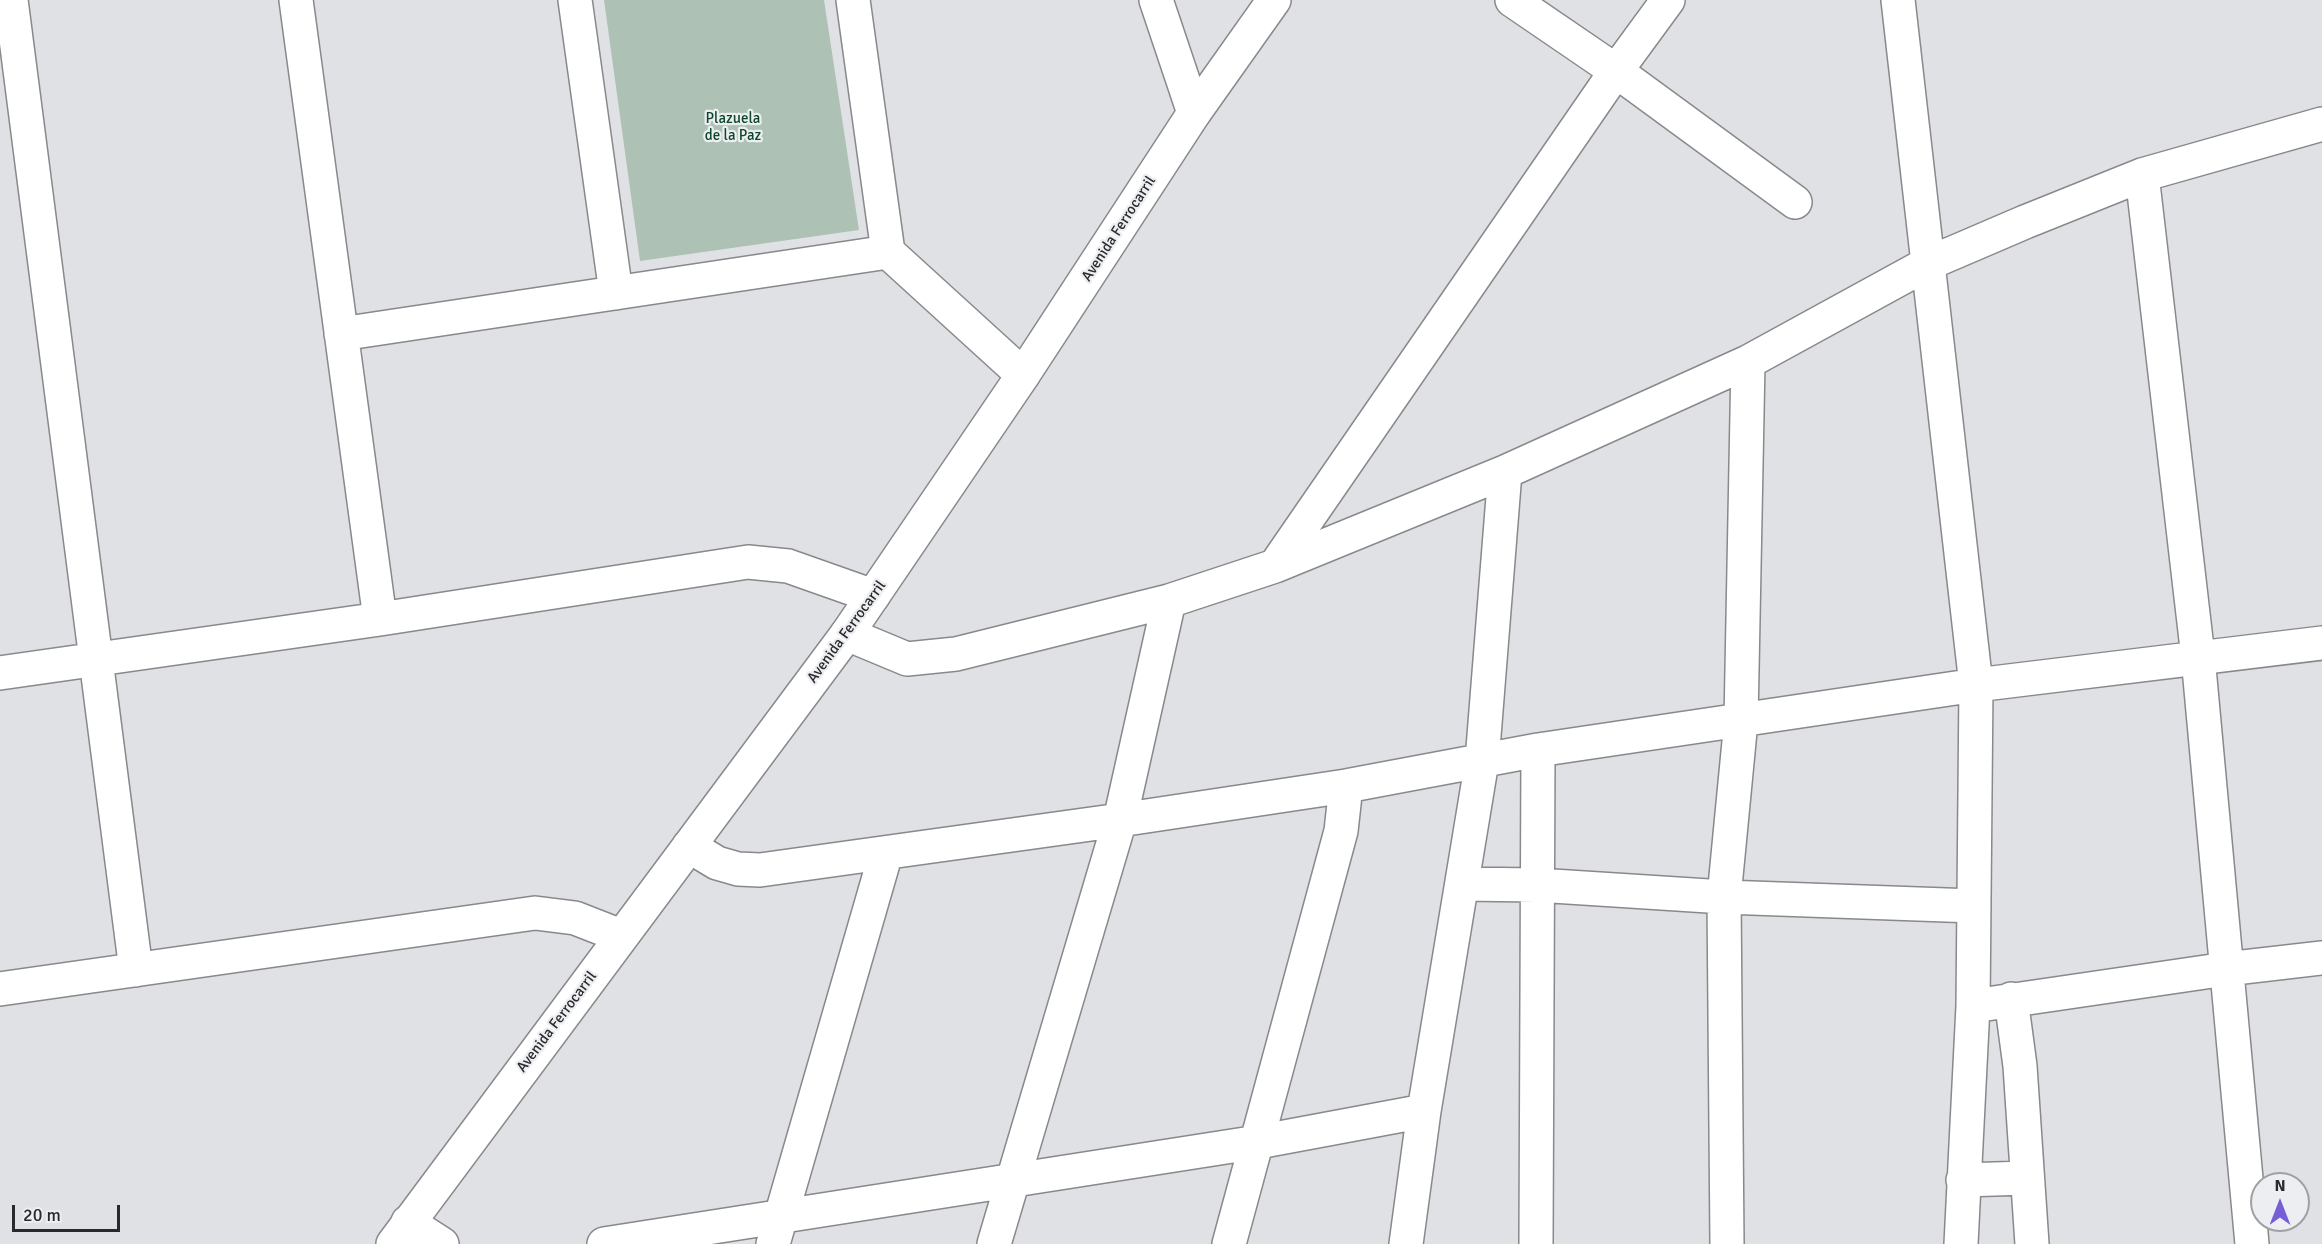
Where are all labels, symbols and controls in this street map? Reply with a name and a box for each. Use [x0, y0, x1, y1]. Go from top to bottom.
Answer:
park label: Plazuela de la Paz [705, 110, 761, 145]
street label: Avenida Ferrocarril [1078, 173, 1160, 285]
street label: Avenida Ferrocarril [804, 577, 890, 687]
street label: Avenida Ferrocarril [513, 968, 601, 1076]
north arrow [2250, 1172, 2310, 1232]
text: N [2274, 1176, 2286, 1196]
scale bar [15, 1193, 123, 1231]
text: 20 m [23, 1204, 61, 1226]

